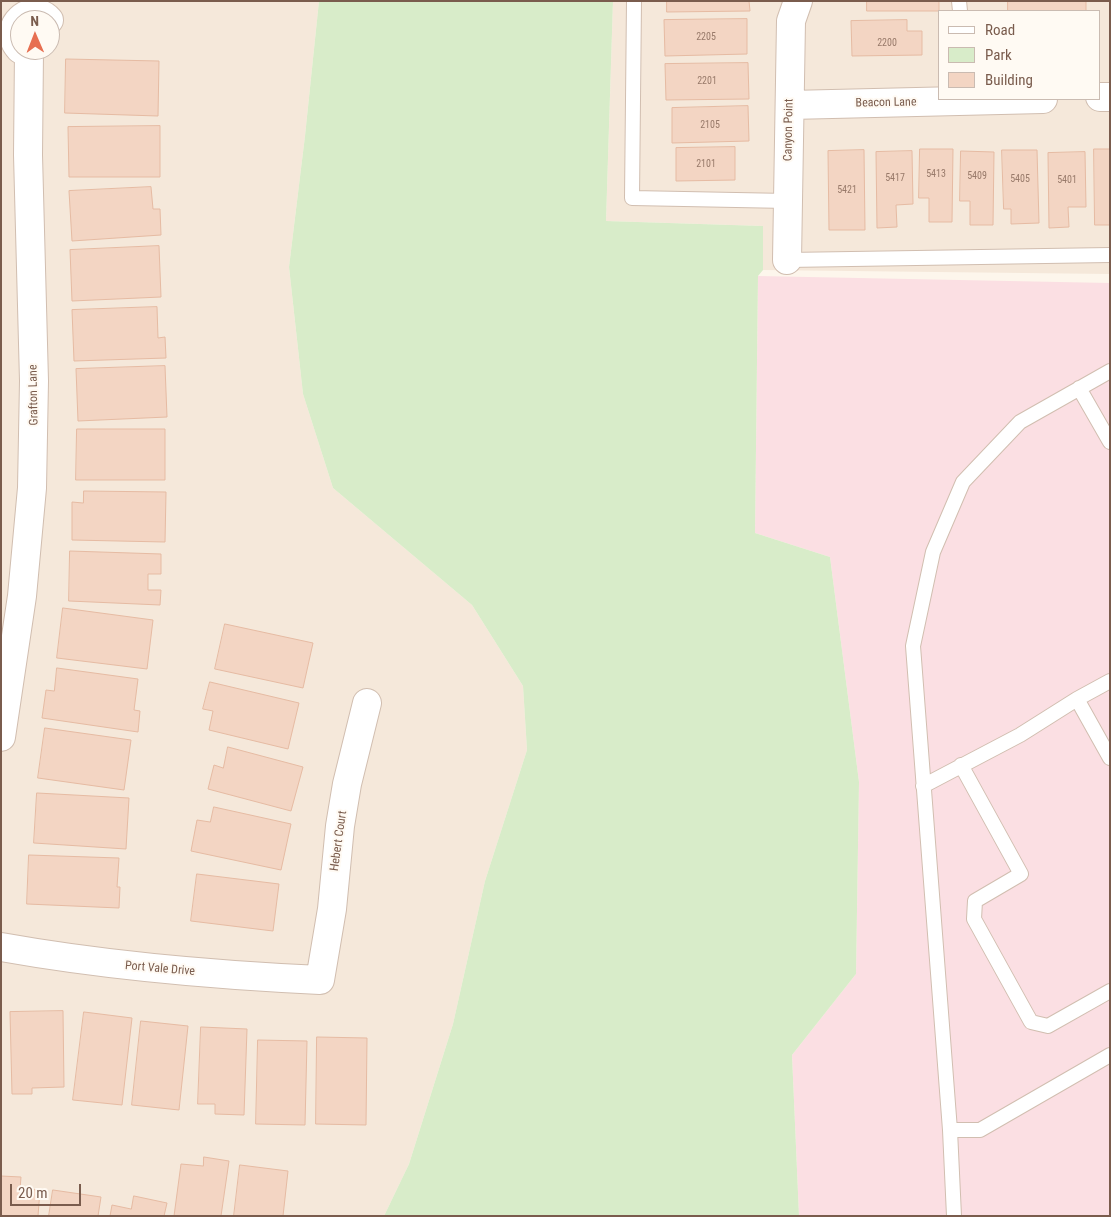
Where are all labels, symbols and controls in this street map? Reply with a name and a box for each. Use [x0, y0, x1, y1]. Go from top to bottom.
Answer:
north arrow [10, 10, 60, 60]
legend [938, 10, 1101, 100]
text: N [30, 13, 39, 29]
text: Road [985, 21, 1015, 39]
house number: 2205 [696, 31, 716, 43]
house number: 2200 [877, 37, 897, 49]
text: Park [985, 46, 1012, 64]
text: Building [985, 71, 1033, 89]
house number: 2201 [697, 75, 717, 87]
street label: Beacon Lane [855, 95, 917, 111]
street label: Canyon Point [781, 99, 797, 161]
house number: 2105 [700, 119, 720, 131]
house number: 2101 [696, 158, 716, 170]
house number: 5413 [926, 168, 946, 180]
house number: 5409 [967, 170, 987, 182]
house number: 5417 [885, 172, 905, 184]
house number: 5405 [1010, 173, 1030, 185]
house number: 5401 [1057, 174, 1077, 186]
house number: 5421 [837, 184, 857, 196]
street label: Grafton Lane [26, 364, 42, 426]
street label: Hebert Court [328, 810, 350, 872]
street label: Port Vale Drive [124, 959, 196, 979]
scale bar [12, 1174, 84, 1206]
text: 20 m [18, 1184, 48, 1202]

